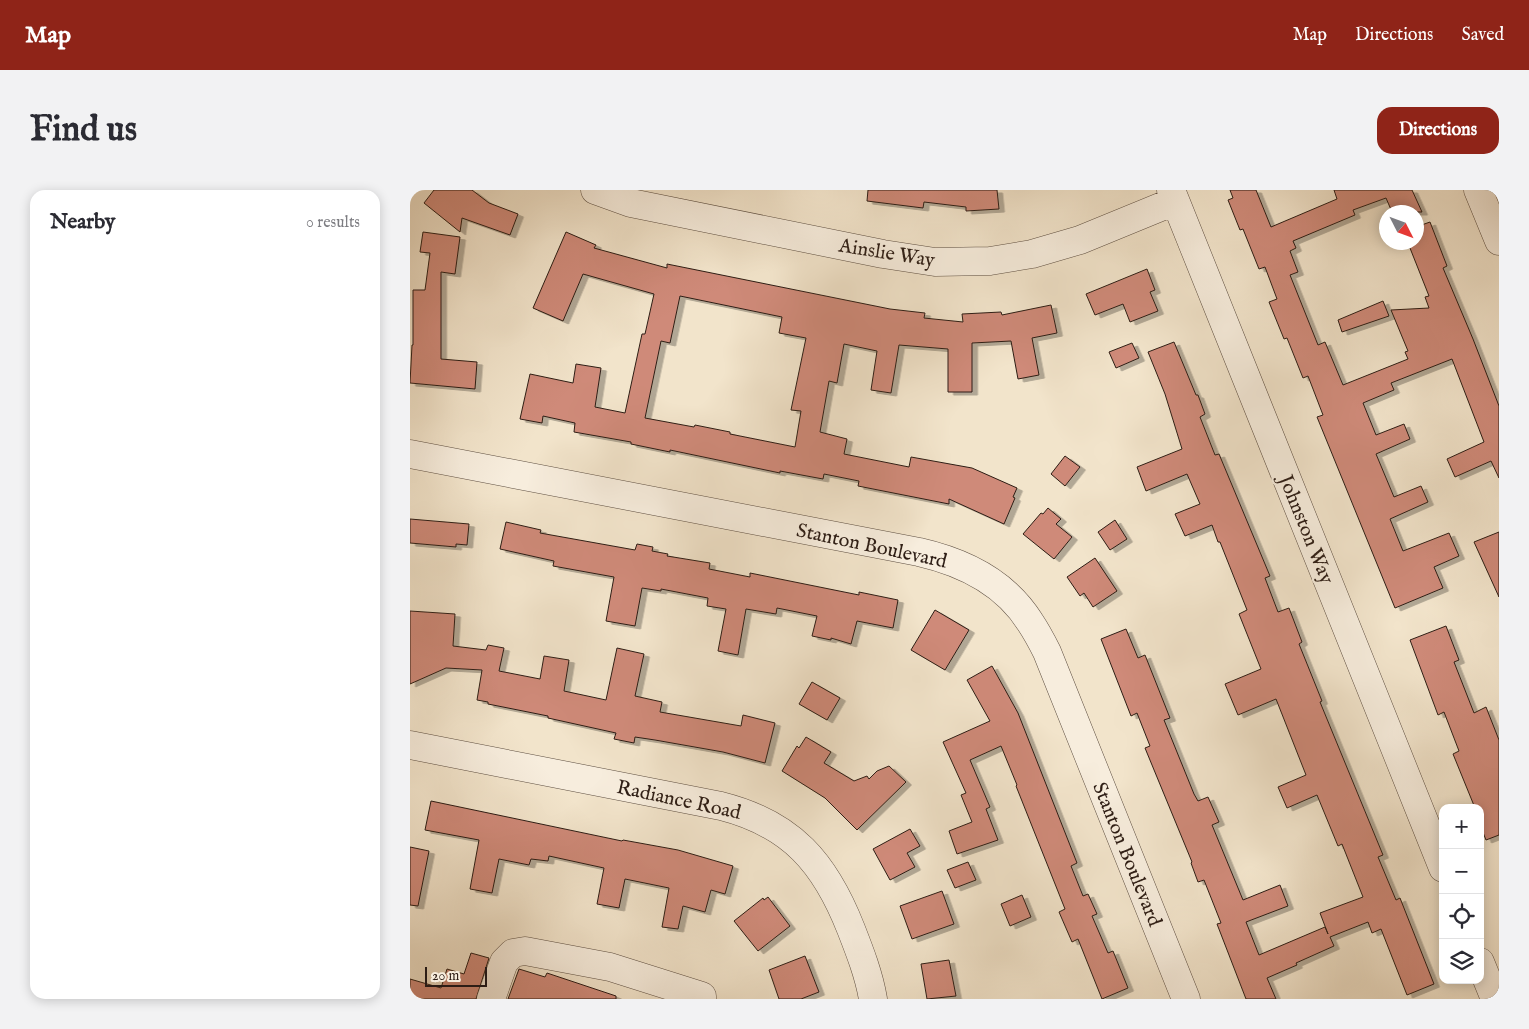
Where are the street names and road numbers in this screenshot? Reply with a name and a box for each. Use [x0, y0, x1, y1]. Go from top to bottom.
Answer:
street label: Ainslie Way [836, 233, 937, 273]
street label: Johnston Way [1272, 470, 1339, 588]
street label: Stanton Boulevard [794, 518, 950, 575]
street label: Radiance Road [614, 775, 743, 826]
street label: Stanton Boulevard [1086, 779, 1167, 931]

